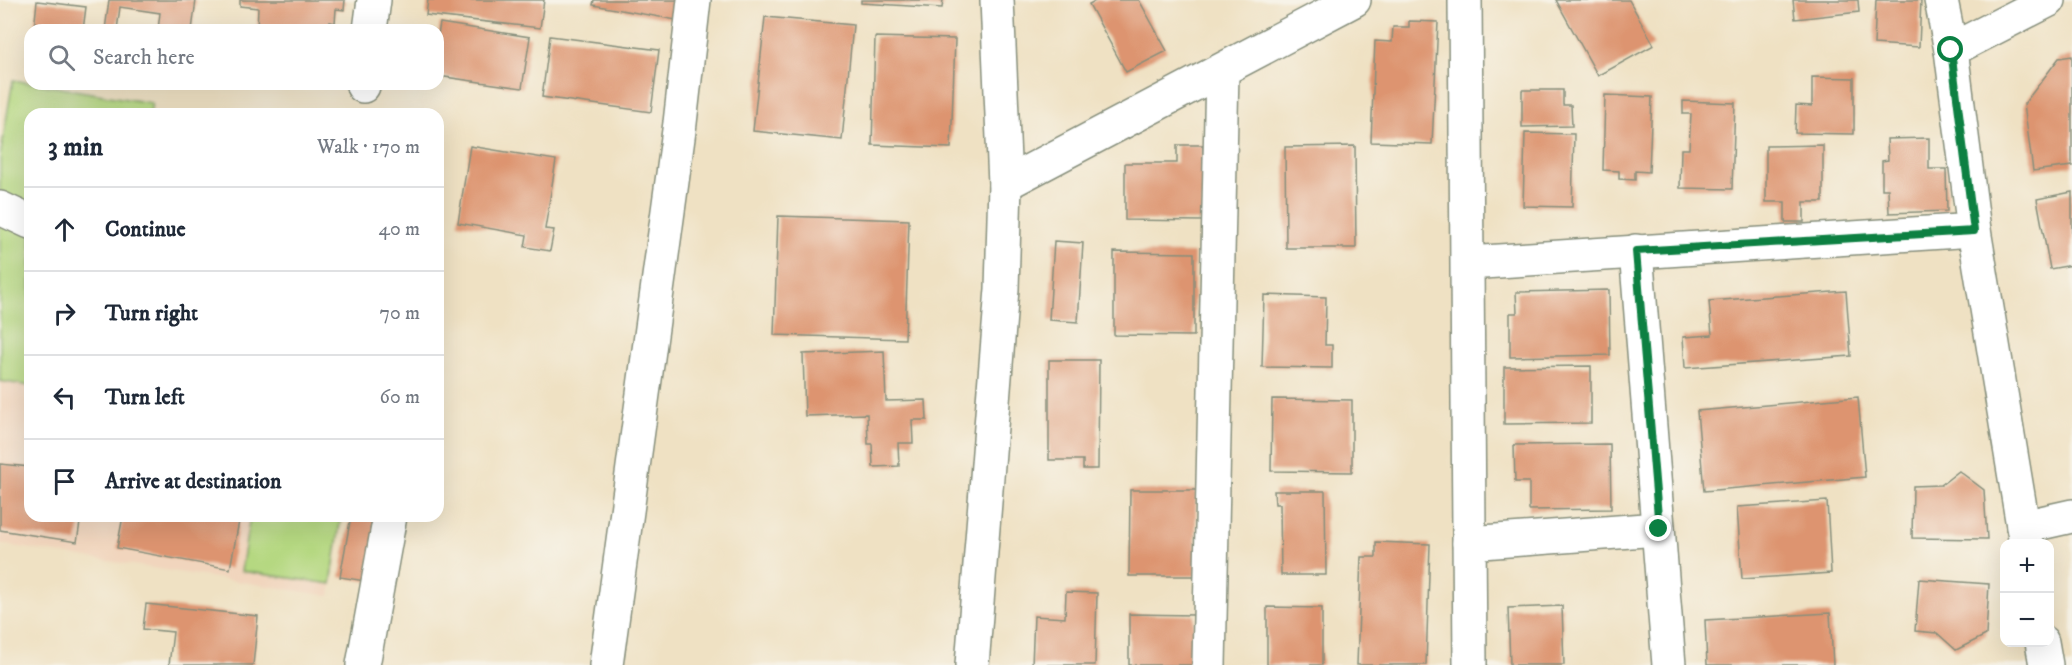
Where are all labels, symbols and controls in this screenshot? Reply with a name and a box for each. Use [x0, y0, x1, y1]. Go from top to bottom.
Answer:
search box [24, 24, 444, 90]
route start [1937, 36, 1963, 62]
icon: search [45, 41, 78, 74]
text: Search here [93, 44, 195, 71]
text: 3 min [48, 131, 103, 164]
text: Walk · 170 m [317, 135, 420, 160]
icon: ahead [48, 213, 81, 246]
text: Continue [105, 216, 186, 243]
text: 40 m [378, 217, 420, 242]
icon: right [48, 297, 81, 330]
text: Turn right [105, 300, 198, 327]
text: 70 m [379, 301, 420, 326]
icon: left [48, 381, 81, 414]
text: Turn left [105, 384, 185, 411]
text: 60 m [380, 385, 420, 410]
icon: arrive [48, 465, 81, 498]
text: Arrive at destination [105, 468, 282, 495]
route end [1645, 515, 1671, 541]
map controls [2000, 539, 2054, 647]
button: + [2000, 539, 2054, 593]
button: − [2000, 593, 2054, 647]

